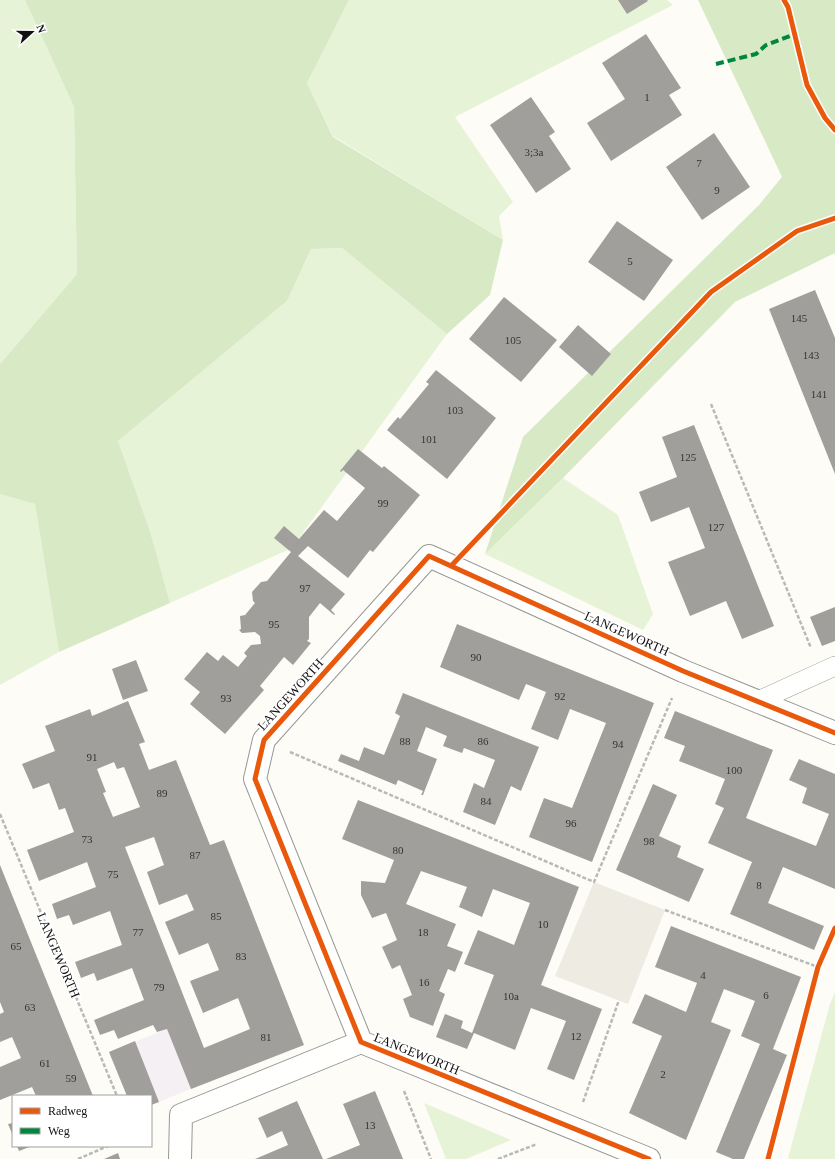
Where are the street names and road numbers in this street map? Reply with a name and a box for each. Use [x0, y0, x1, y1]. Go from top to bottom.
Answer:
street label: LANGEWORTH [582, 608, 671, 659]
street label: LANGEWORTH [254, 656, 326, 733]
street label: LANGEWORTH [34, 910, 83, 1000]
street label: LANGEWORTH [372, 1029, 462, 1077]

